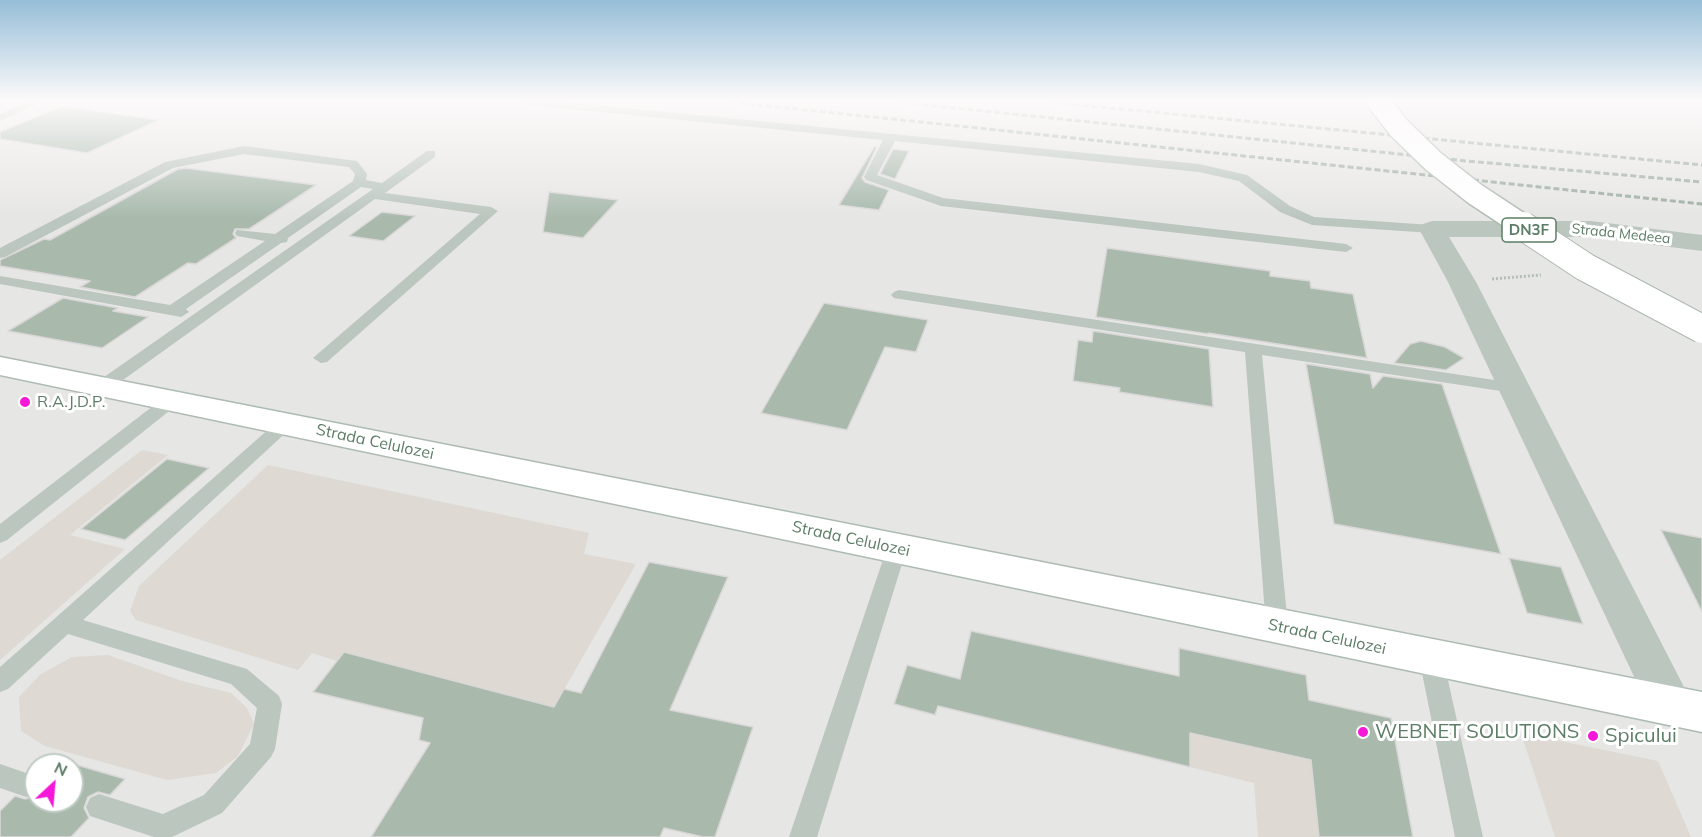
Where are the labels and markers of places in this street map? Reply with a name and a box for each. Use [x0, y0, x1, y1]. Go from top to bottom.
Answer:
place label: R.A.J.D.P. [37, 392, 105, 412]
marker: R.A.J.D.P. [18, 395, 32, 409]
place label: WEBNET SOLUTIONS [1375, 720, 1579, 744]
place label: Spicului [1605, 724, 1677, 748]
marker: WEBNET SOLUTIONS [1356, 725, 1370, 739]
marker: Spicului [1586, 729, 1600, 743]

